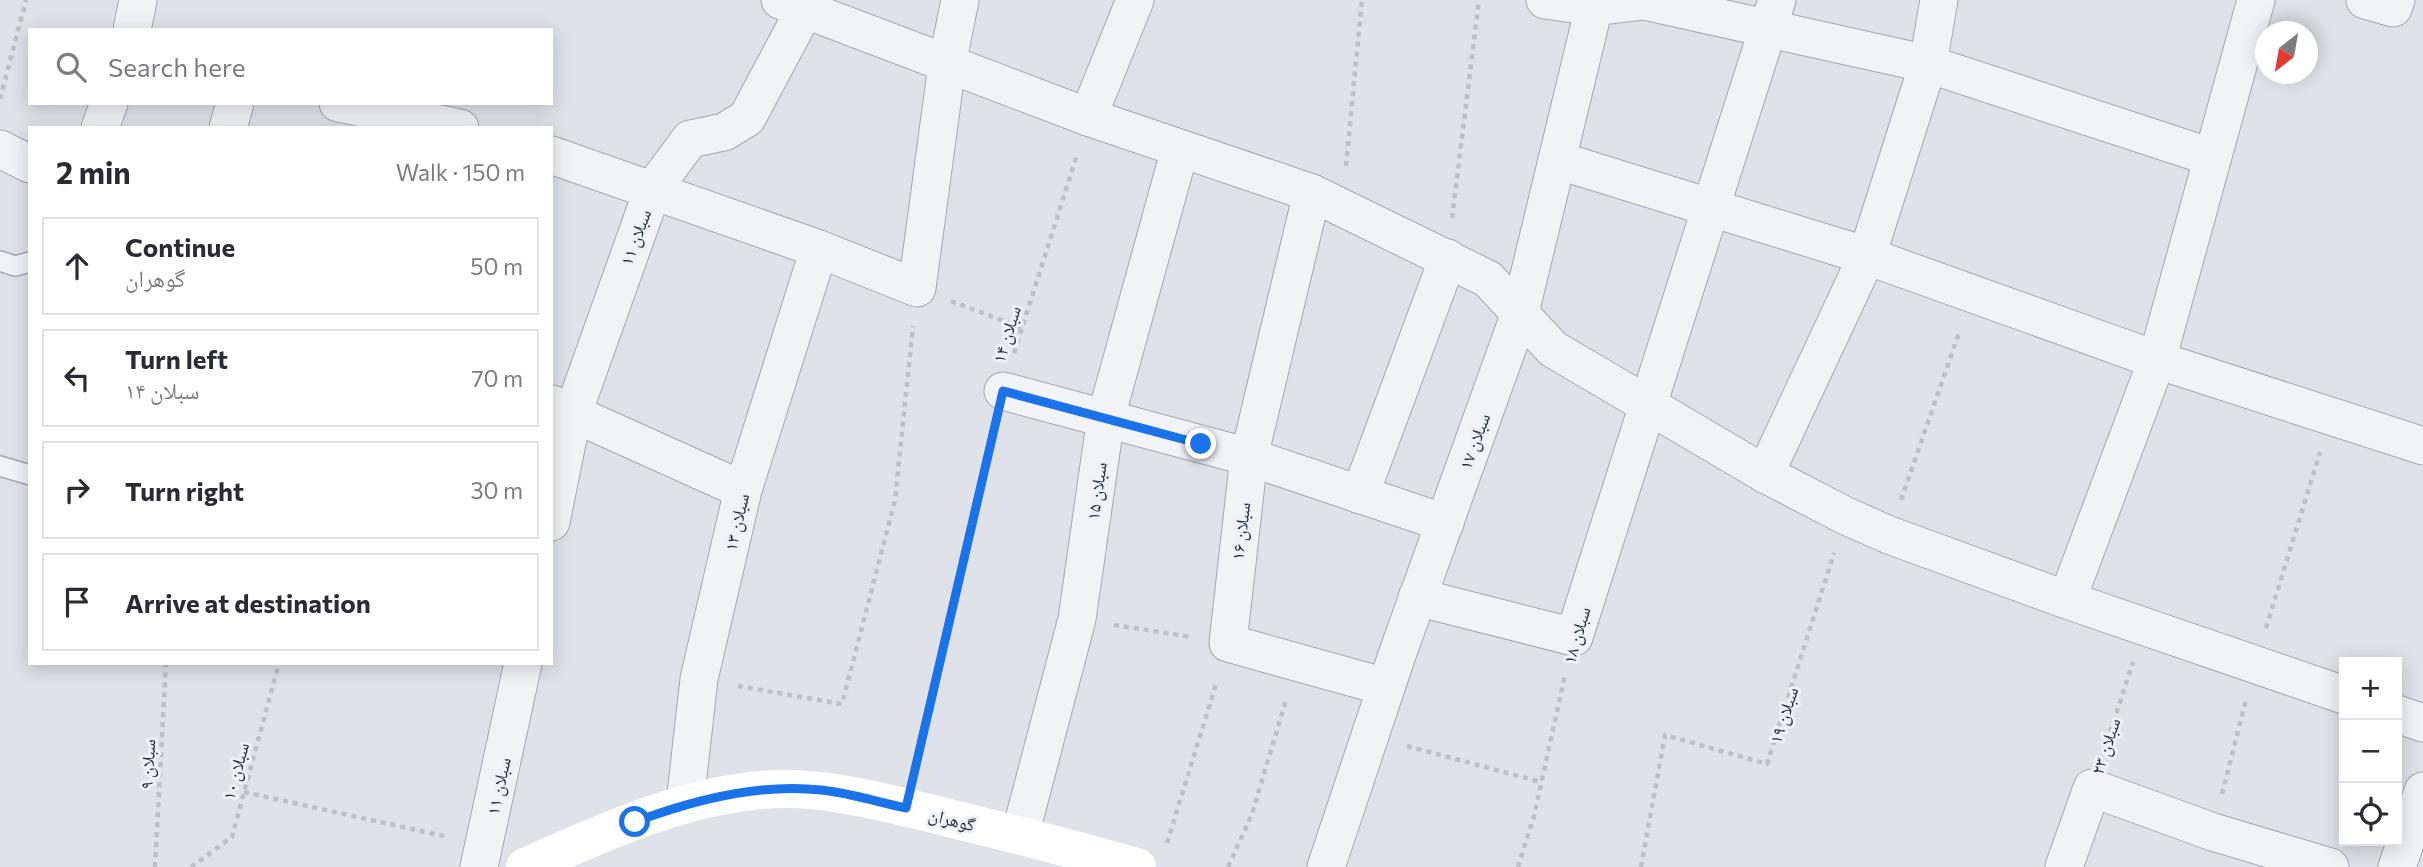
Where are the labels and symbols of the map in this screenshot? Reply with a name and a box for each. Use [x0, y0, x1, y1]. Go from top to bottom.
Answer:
north arrow [2255, 21, 2318, 84]
street label: سبلان ۱۱ [615, 206, 656, 268]
street label: سبلان ۱۴ [987, 303, 1026, 365]
street label: سبلان ۱۷ [1454, 410, 1495, 472]
route end [1185, 428, 1216, 459]
street label: سبلان ۱۵ [1081, 461, 1112, 522]
street label: سبلان ۱۳ [719, 491, 754, 553]
street label: سبلان ۱۶ [1226, 501, 1255, 561]
street label: سبلان ۱۸ [1557, 604, 1596, 666]
street label: سبلان ۱۹ [1764, 684, 1803, 746]
street label: سبلان ۲۳ [2086, 715, 2125, 777]
street label: سبلان ۹ [135, 738, 160, 790]
street label: سبلان ۱۰ [217, 740, 254, 802]
street label: سبلان ۱۱ [481, 755, 516, 817]
street label: گوهران [926, 803, 978, 836]
route start [619, 806, 650, 837]

